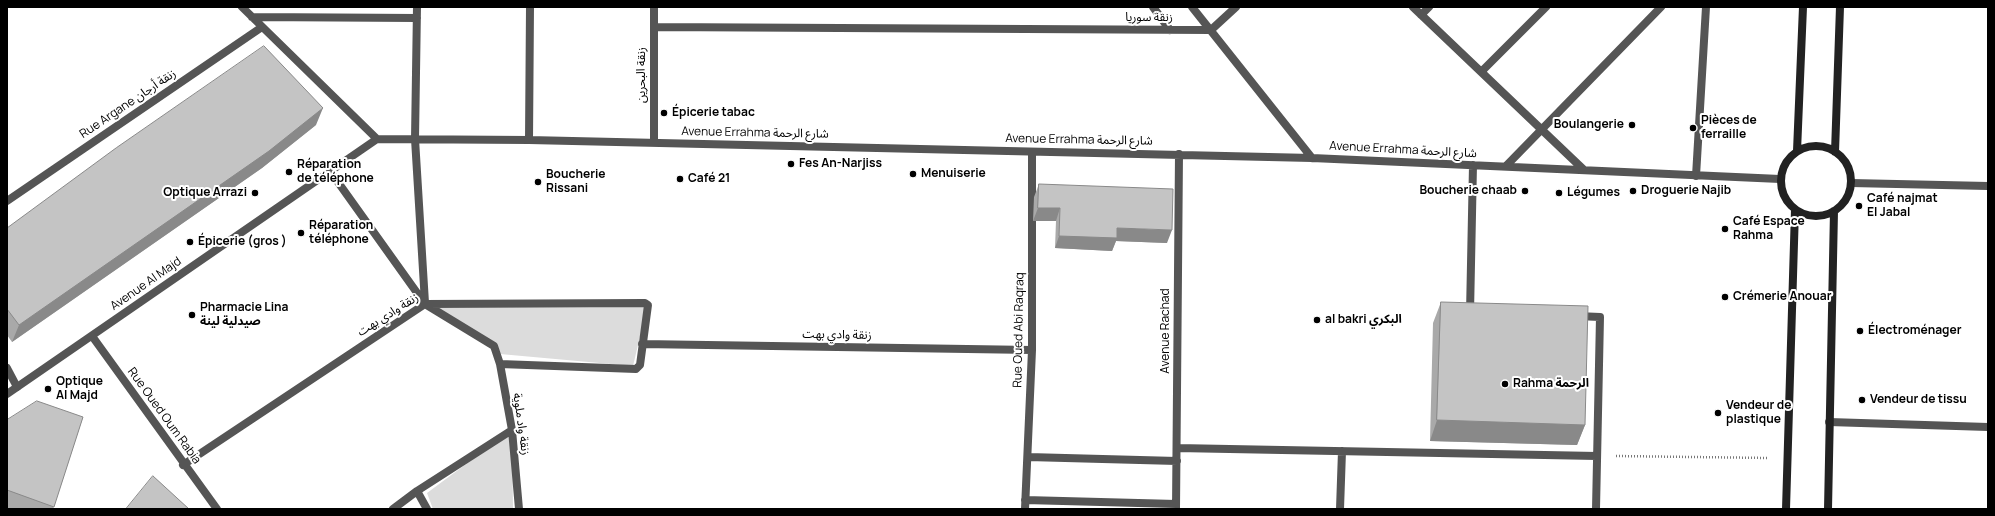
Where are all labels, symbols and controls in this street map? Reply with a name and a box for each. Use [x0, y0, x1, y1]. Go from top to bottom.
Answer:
street label: زنقة سوريا [1125, 11, 1173, 25]
street label: زنقة البحرين [635, 47, 649, 103]
street label: Rue Argane زنقة أرجان [77, 66, 179, 142]
place label: Épicerie tabac [672, 106, 755, 120]
marker: Épicerie tabac [659, 108, 669, 118]
place label: Pièces de ferraille [1701, 114, 1757, 142]
place label: Boulangerie [1554, 118, 1624, 132]
marker: Boulangerie [1627, 120, 1637, 130]
marker: Pièces de ferraille [1688, 123, 1698, 133]
street label: Avenue Errahma شارع الرحمة [681, 125, 829, 141]
street label: Avenue Errahma شارع الرحمة [1005, 132, 1153, 148]
street label: Avenue Errahma شارع الرحمة [1329, 139, 1477, 161]
place label: Fes An-Narjiss [799, 157, 882, 171]
place label: Réparation de téléphone [297, 158, 374, 186]
marker: Fes An-Narjiss [786, 159, 796, 169]
marker: Réparation de téléphone [284, 167, 294, 177]
place label: Menuiserie [921, 167, 986, 181]
place label: Boucherie Rissani [546, 168, 606, 196]
marker: Menuiserie [908, 169, 918, 179]
place label: Café 21 [688, 172, 730, 186]
marker: Café 21 [675, 174, 685, 184]
marker: Boucherie Rissani [533, 177, 543, 187]
place label: Boucherie chaab [1419, 184, 1517, 198]
place label: Droguerie Najib [1641, 184, 1731, 198]
place label: Optique Arrazi [163, 186, 247, 200]
marker: Boucherie chaab [1520, 186, 1530, 196]
place label: Légumes [1567, 186, 1620, 200]
marker: Droguerie Najib [1628, 186, 1638, 196]
marker: Optique Arrazi [250, 188, 260, 198]
marker: Légumes [1554, 188, 1564, 198]
place label: Café najmat El Jabal [1867, 192, 1938, 220]
marker: Café najmat El Jabal [1854, 201, 1864, 211]
place label: Café Espace Rahma [1733, 215, 1805, 243]
place label: Réparation téléphone [309, 219, 373, 247]
marker: Café Espace Rahma [1720, 224, 1730, 234]
marker: Réparation téléphone [296, 228, 306, 238]
place label: Épicerie (gros ) [198, 235, 287, 249]
marker: Épicerie (gros ) [185, 237, 195, 247]
street label: Avenue Al Majd [108, 254, 184, 314]
street label: Rue Oued Abi Raqraq [1011, 272, 1027, 388]
street label: Avenue Rachad [1159, 288, 1173, 374]
place label: Crémerie Anouar [1733, 290, 1831, 304]
street label: زنقة وادي بهت [355, 291, 421, 339]
marker: Crémerie Anouar [1720, 292, 1730, 302]
place label: Pharmacie Lina صيدلية لينة [200, 301, 288, 329]
marker: Pharmacie Lina صيدلية لينة [187, 310, 197, 320]
place label: al bakri البكري [1325, 313, 1402, 327]
marker: al bakri البكري [1312, 315, 1322, 325]
place label: Électroménager [1868, 324, 1961, 338]
marker: Électroménager [1855, 326, 1865, 336]
street label: زنقة وادي بهت [802, 327, 872, 343]
street label: Rue Oued Oum Rabia [124, 365, 204, 467]
place label: Optique Al Majd [56, 375, 103, 403]
place label: Rahma الرحمة [1513, 377, 1589, 391]
marker: Rahma الرحمة [1500, 379, 1510, 389]
marker: Optique Al Majd [43, 384, 53, 394]
street label: زنقة واد ملوية [510, 392, 532, 456]
place label: Vendeur de tissu [1870, 393, 1967, 407]
marker: Vendeur de tissu [1857, 395, 1867, 405]
place label: Vendeur de plastique [1726, 399, 1791, 427]
marker: Vendeur de plastique [1713, 408, 1723, 418]

